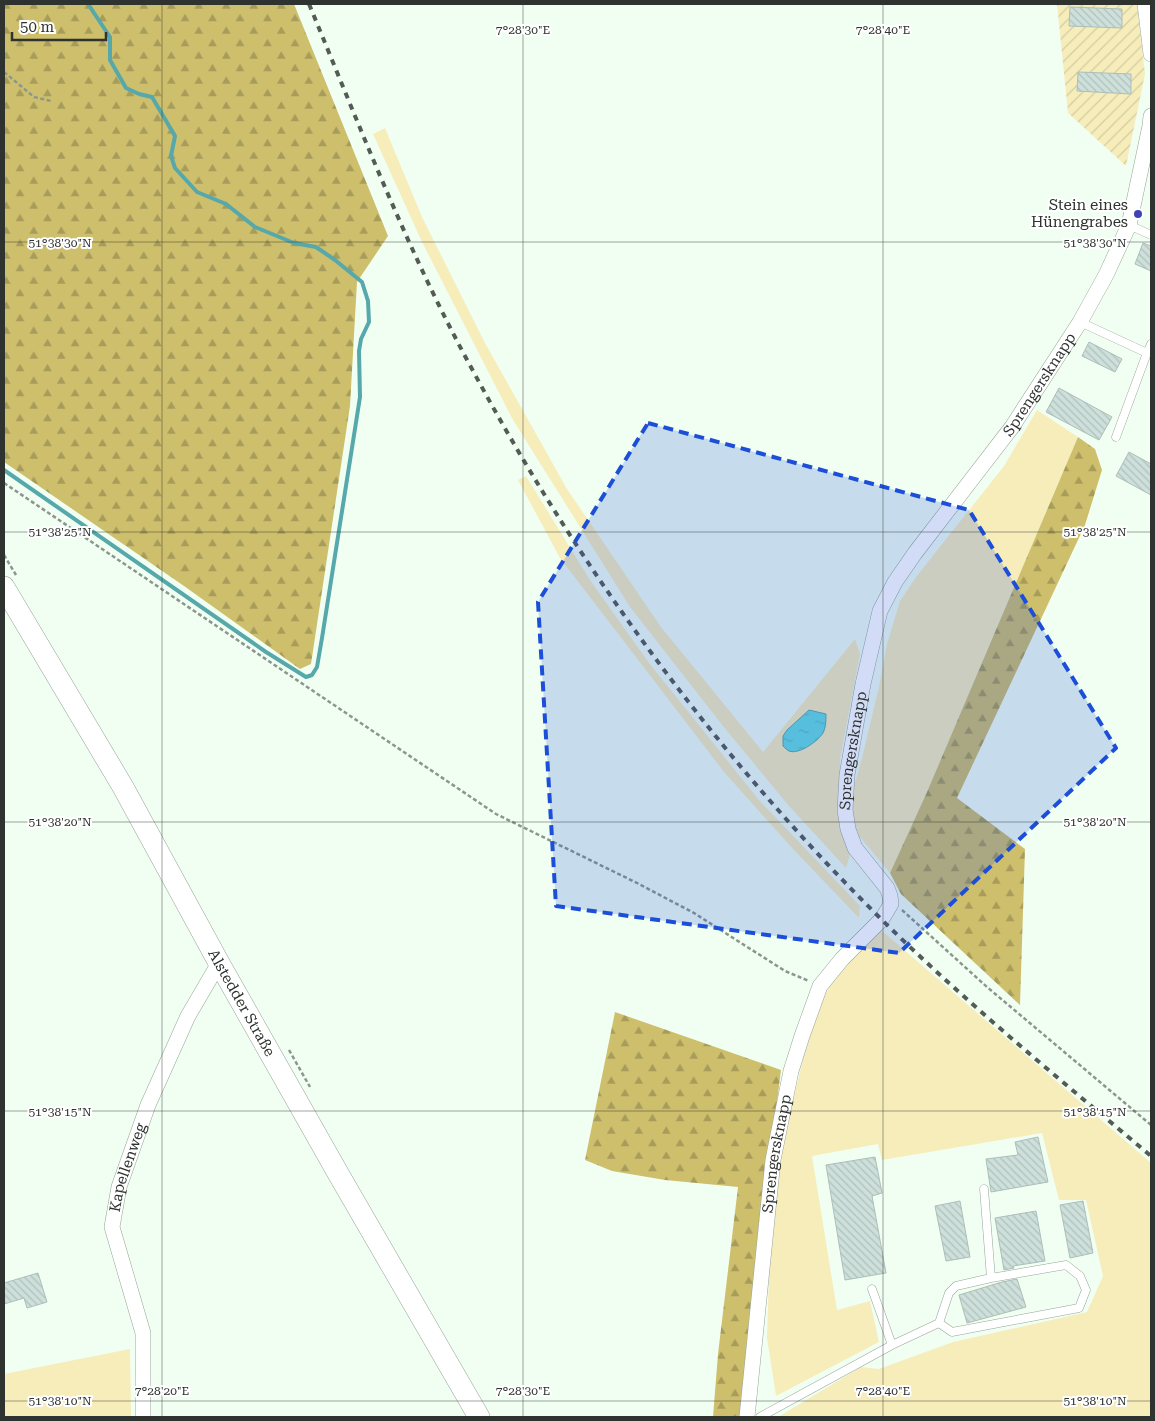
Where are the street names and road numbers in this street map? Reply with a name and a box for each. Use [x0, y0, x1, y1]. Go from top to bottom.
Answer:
street label: Sprengersknapp [999, 329, 1080, 440]
street label: Sprengersknapp [836, 690, 871, 811]
street label: Alstedder Straße [204, 946, 279, 1060]
street label: Sprengersknapp [759, 1093, 795, 1214]
street label: Kapellenweg [106, 1120, 150, 1214]

